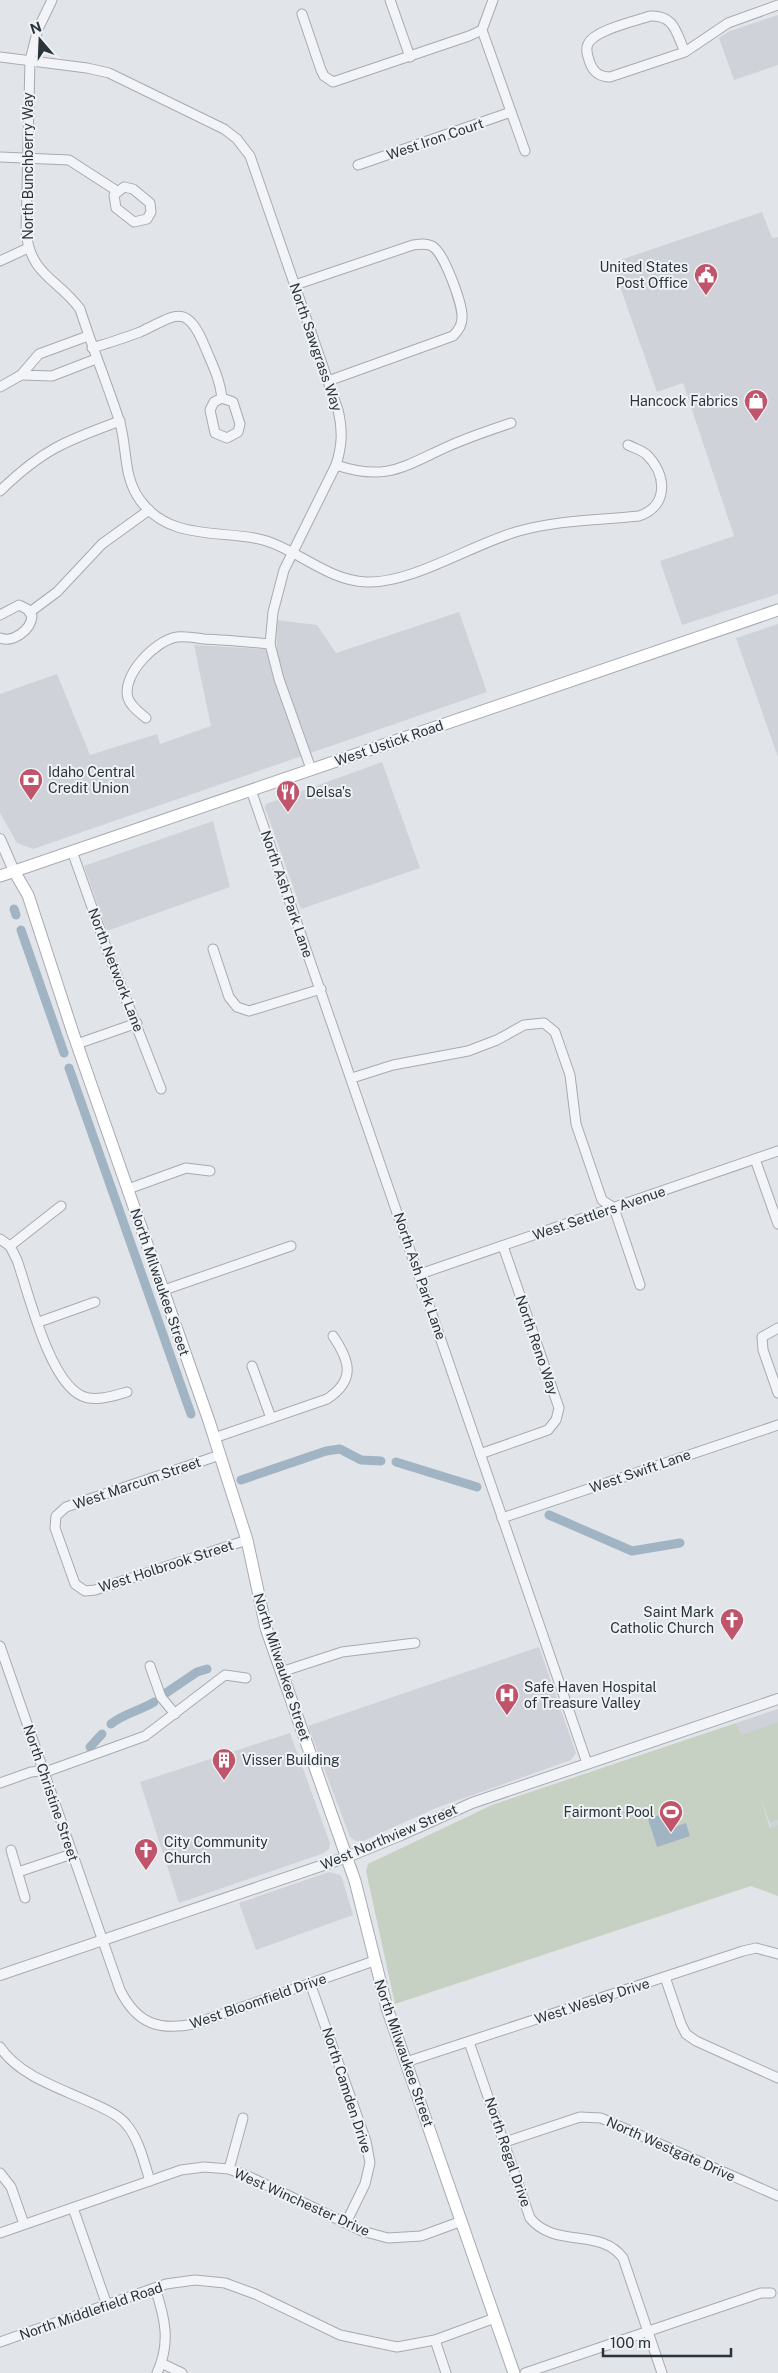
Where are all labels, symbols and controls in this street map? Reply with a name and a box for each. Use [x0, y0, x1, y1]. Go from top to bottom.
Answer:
north arrow [15, 15, 65, 65]
text: N [28, 18, 44, 37]
street label: North Bunchberry Way [20, 92, 36, 240]
street label: West Iron Court [384, 115, 486, 163]
place label: United States Post Office [600, 259, 688, 291]
public building icon: United States Post Office [693, 262, 719, 296]
street label: North Sawgrass Way [287, 281, 346, 414]
shop icon: Hancock Fabrics [743, 388, 769, 422]
place label: Hancock Fabrics [629, 393, 738, 409]
street label: West Ustick Road [333, 717, 445, 769]
place label: Idaho Central Credit Union [48, 764, 135, 796]
bank icon: Idaho Central Credit Union [18, 767, 44, 801]
restaurant icon: Delsa's [275, 779, 301, 813]
place label: Delsa's [306, 784, 351, 800]
street label: North Ash Park Lane [258, 828, 316, 960]
street label: North Network Lane [85, 906, 147, 1034]
street label: West Settlers Avenue [531, 1183, 668, 1243]
street label: North Milwaukee Street [127, 1206, 193, 1358]
street label: North Ash Park Lane [391, 1210, 449, 1342]
street label: North Reno Way [512, 1293, 562, 1397]
street label: West Swift Lane [587, 1446, 693, 1496]
street label: West Marcum Street [71, 1454, 203, 1512]
street label: West Holbrook Street [97, 1537, 235, 1595]
street label: North Milwaukee Street [250, 1591, 314, 1743]
place label: Saint Mark Catholic Church [610, 1604, 714, 1636]
church icon: Saint Mark Catholic Church [719, 1607, 745, 1641]
place label: Safe Haven Hospital of Treasure Valley [524, 1679, 657, 1711]
hospital icon: Safe Haven Hospital of Treasure Valley [494, 1682, 520, 1716]
street label: North Christine Street [20, 1723, 82, 1863]
building icon: Visser Building [211, 1747, 237, 1781]
place label: Visser Building [242, 1752, 340, 1768]
sports icon: Fairmont Pool [658, 1799, 684, 1833]
street label: West Northview Street [318, 1801, 460, 1873]
place label: Fairmont Pool [564, 1804, 654, 1820]
place label: City Community Church [164, 1834, 268, 1866]
church icon: City Community Church [133, 1837, 159, 1871]
street label: West Bloomfield Drive [188, 1970, 328, 2032]
street label: West Wesley Drive [533, 1975, 651, 2027]
street label: North Milwaukee Street [371, 1977, 437, 2129]
street label: North Camden Drive [319, 2025, 375, 2155]
street label: North Regal Drive [482, 2095, 534, 2209]
street label: North Westgate Drive [604, 2113, 738, 2185]
street label: West Winchester Drive [232, 2165, 372, 2239]
street label: North Middlefield Road [17, 2279, 165, 2343]
scale bar [603, 2326, 730, 2358]
text: 100 m [610, 2334, 651, 2351]

